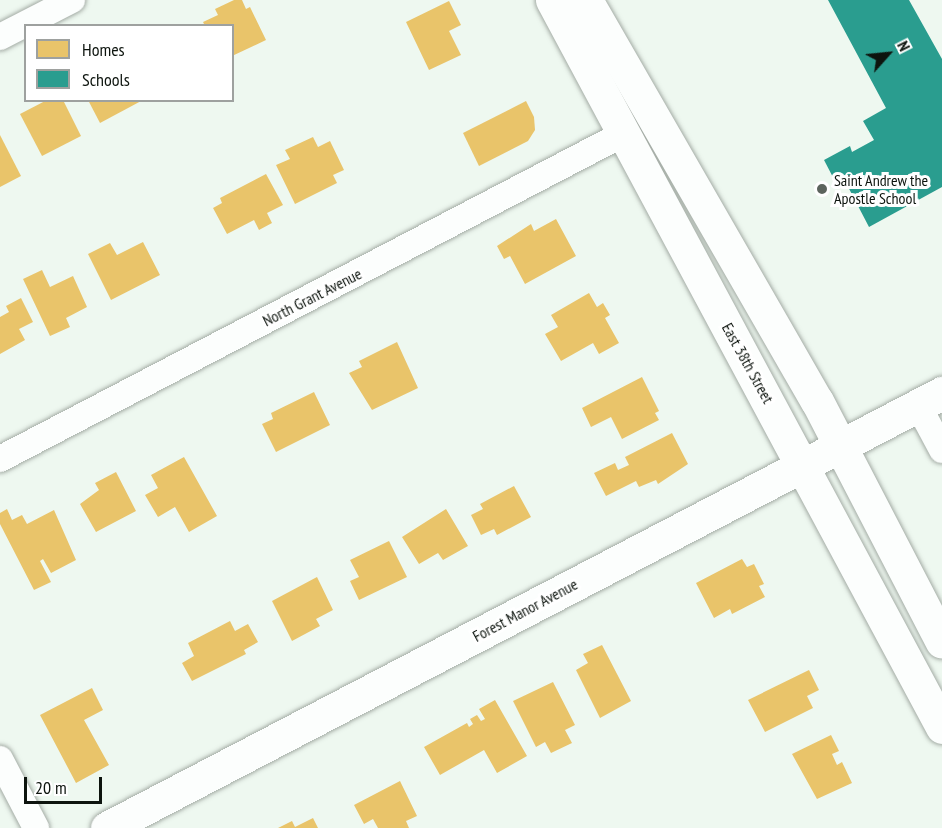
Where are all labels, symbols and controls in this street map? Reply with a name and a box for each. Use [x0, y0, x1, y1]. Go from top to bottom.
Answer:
legend [24, 24, 234, 102]
north arrow [858, 24, 918, 84]
text: N [893, 37, 915, 54]
text: Homes [82, 38, 125, 61]
text: Schools [82, 68, 130, 91]
place label: Saint Andrew the Apostle School [834, 170, 929, 208]
marker: Saint Andrew the Apostle School [815, 182, 829, 196]
street label: North Grant Avenue [259, 264, 365, 330]
street label: East 38th Street [718, 320, 778, 406]
street label: Forest Manor Avenue [469, 574, 581, 646]
scale bar [27, 765, 105, 803]
text: 20 m [35, 776, 67, 799]

